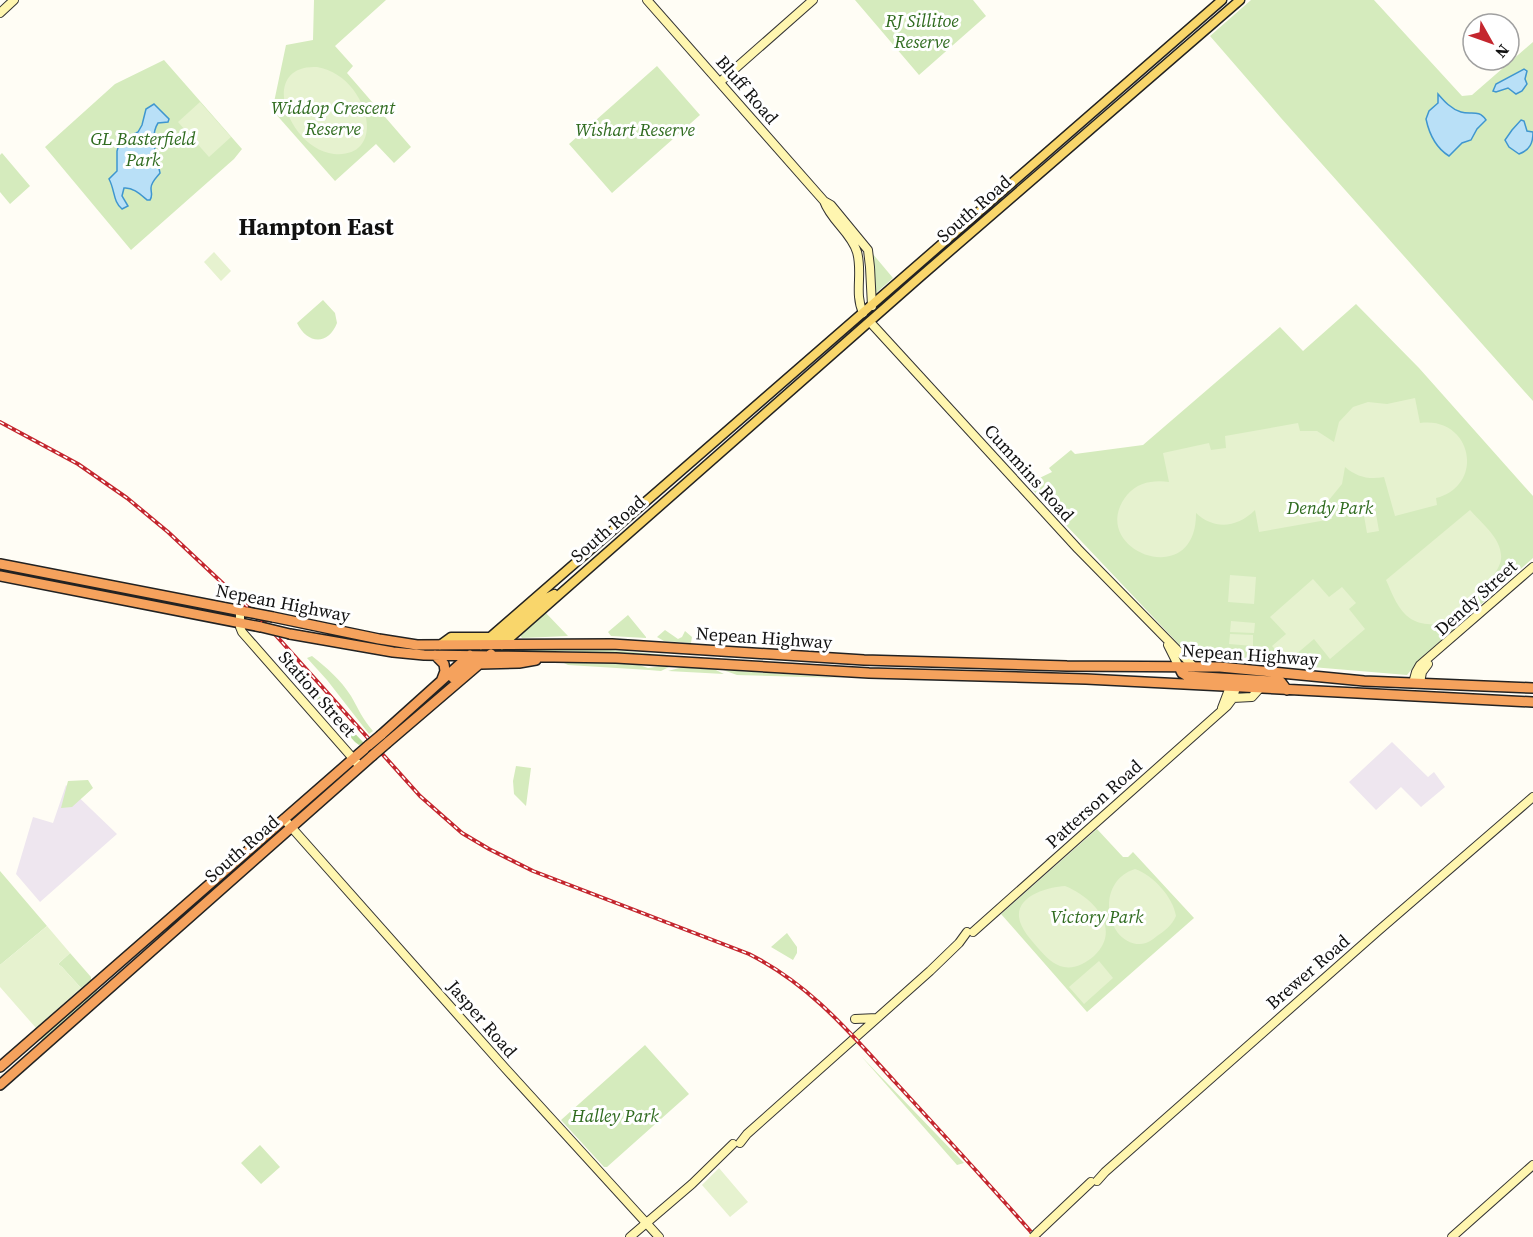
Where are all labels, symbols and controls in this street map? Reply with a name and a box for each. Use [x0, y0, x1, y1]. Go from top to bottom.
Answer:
park label: RJ Sillitoe Reserve [884, 8, 959, 54]
north arrow [1461, 12, 1521, 72]
text: N [1490, 40, 1515, 63]
street label: Bluff Road [711, 50, 784, 129]
park label: Widdop Crescent Reserve [271, 95, 396, 141]
park label: Wishart Reserve [575, 117, 696, 142]
park label: GL Basterfield Park [90, 126, 196, 172]
street label: South Road [931, 169, 1016, 248]
district label: Hampton East [238, 210, 394, 243]
street label: Cummins Road [979, 419, 1080, 527]
street label: South Road [565, 489, 650, 568]
park label: Dendy Park [1286, 495, 1374, 520]
street label: Dendy Street [1429, 554, 1522, 641]
street label: Nepean Highway [214, 577, 353, 628]
street label: Nepean Highway [695, 620, 834, 655]
street label: Nepean Highway [1181, 637, 1320, 672]
street label: Station Street [273, 645, 362, 742]
street label: Patterson Road [1040, 754, 1147, 854]
street label: South Road [199, 809, 284, 888]
park label: Victory Park [1050, 904, 1144, 929]
street label: Brewer Road [1261, 928, 1355, 1015]
street label: Jasper Road [441, 974, 523, 1063]
park label: Halley Park [570, 1103, 659, 1128]

